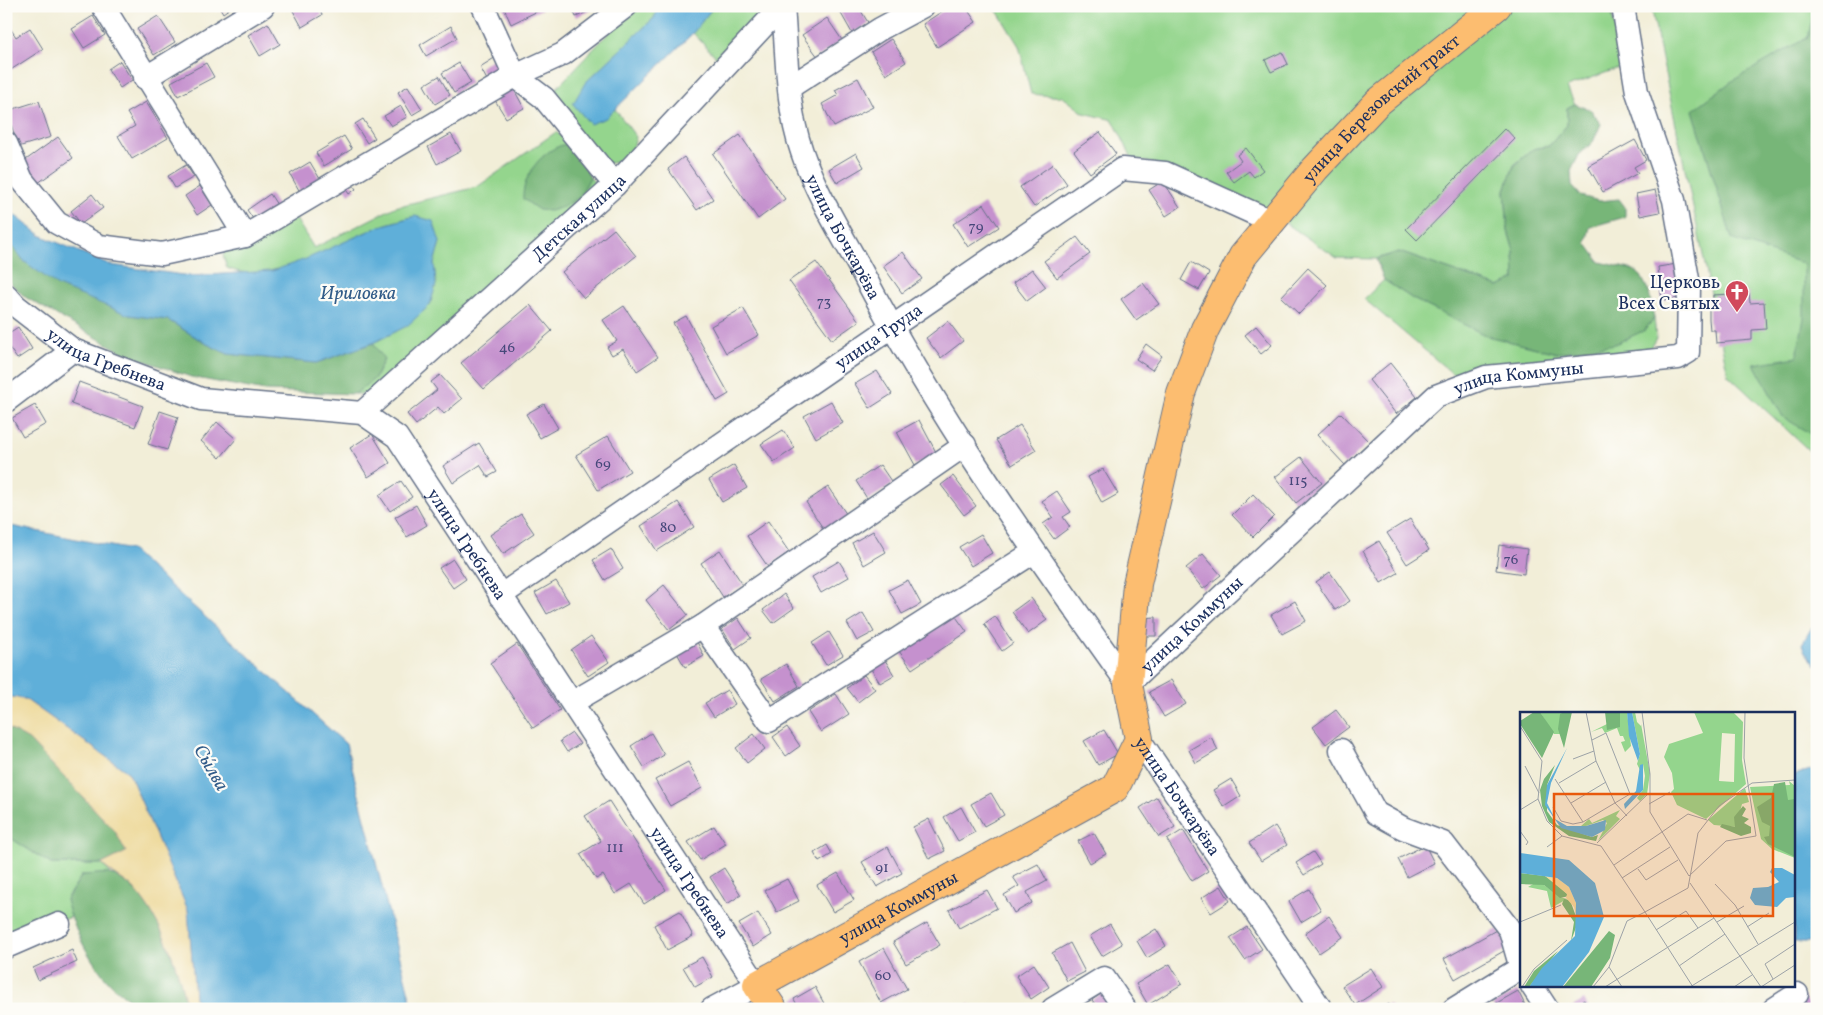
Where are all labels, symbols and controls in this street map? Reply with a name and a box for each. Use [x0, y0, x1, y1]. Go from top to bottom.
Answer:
street label: улица Березовский тракт [1297, 29, 1466, 189]
street label: Детская улица [527, 169, 633, 268]
street label: улица Бочкарёва [798, 171, 886, 305]
house number: 79 [969, 217, 984, 238]
place label: Церковь Всех Святых [1618, 271, 1720, 317]
church icon: Церковь Всех Святых [1724, 279, 1750, 313]
water label: Ириловка [320, 281, 396, 307]
house number: 73 [817, 292, 831, 313]
street label: улица Труда [830, 298, 928, 376]
street label: улица Гребнева [40, 323, 169, 398]
house number: 46 [499, 338, 515, 359]
street label: улица Коммуны [1450, 356, 1585, 402]
house number: 69 [595, 454, 611, 475]
house number: 115 [1289, 471, 1307, 492]
street label: улица Гребнева [420, 484, 512, 606]
house number: 80 [660, 518, 676, 539]
house number: 76 [1504, 550, 1518, 571]
street label: улица Коммуны [1136, 571, 1250, 680]
inset map [1520, 712, 1796, 988]
street label: улица Бочкарёва [1127, 732, 1226, 862]
water label: Сы́лва [187, 740, 234, 796]
street label: улица Гребнева [642, 822, 734, 944]
house number: 111 [606, 838, 624, 859]
house number: 91 [875, 858, 889, 879]
street label: улица Коммуны [835, 866, 963, 951]
house number: 60 [875, 966, 891, 987]

